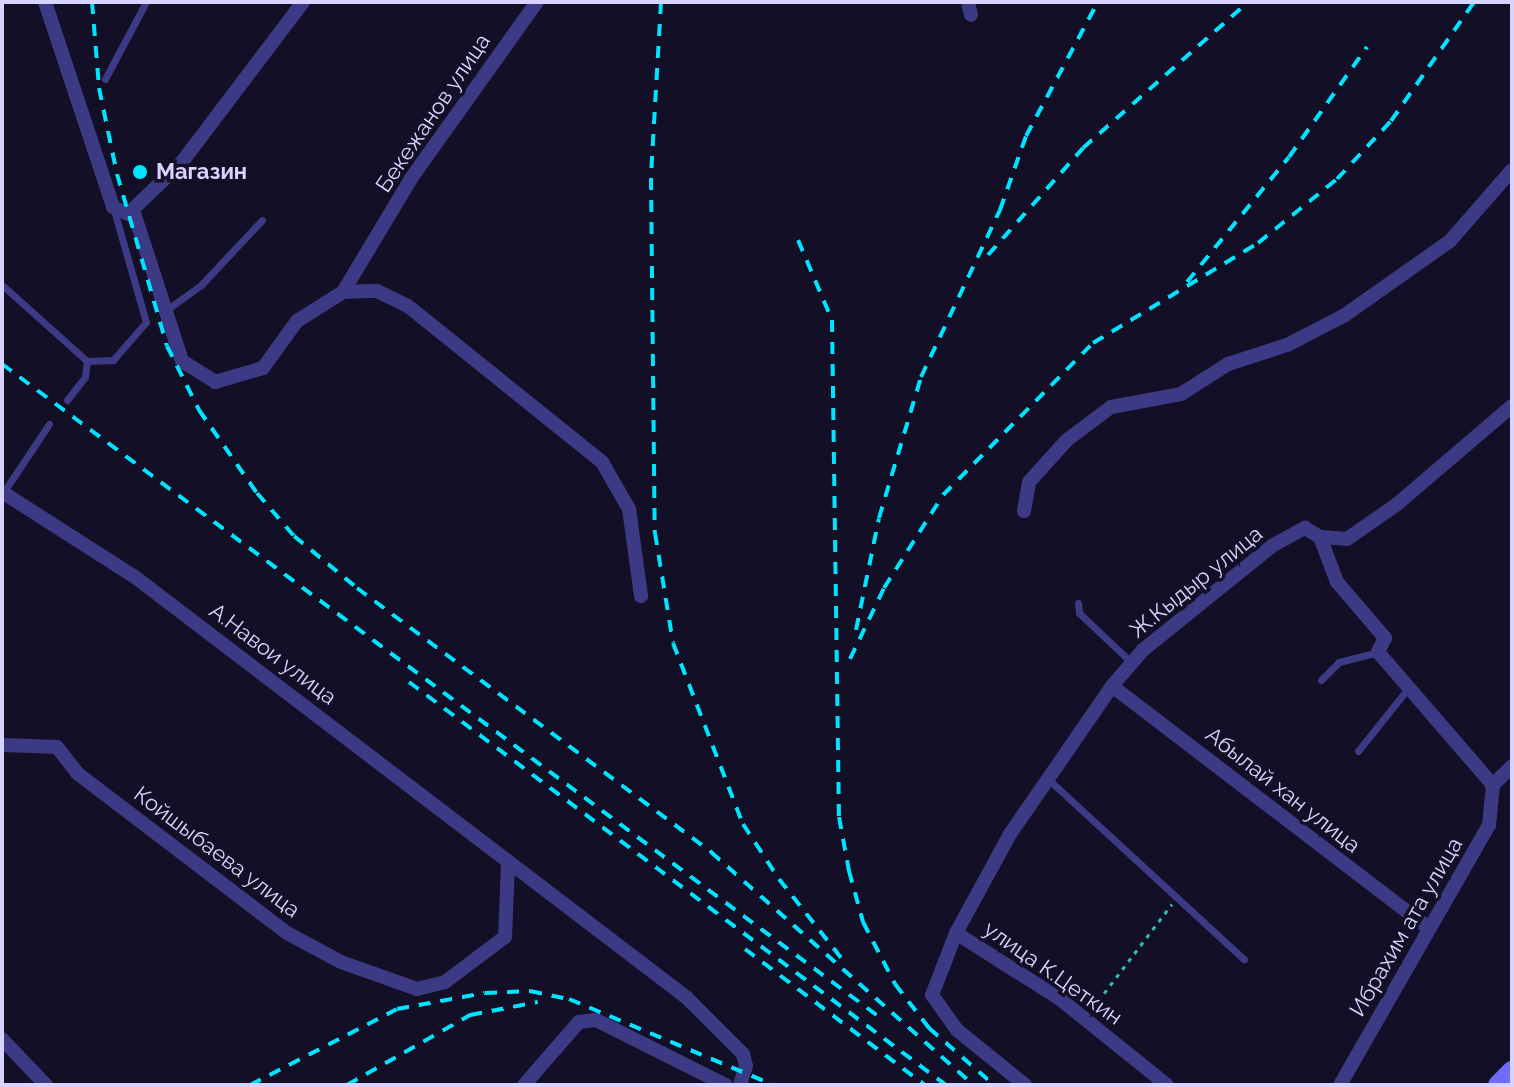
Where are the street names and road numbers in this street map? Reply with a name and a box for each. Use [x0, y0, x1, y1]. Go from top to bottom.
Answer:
street label: Бекежанов улица [370, 29, 496, 197]
street label: Ж.Кыдыр улица [1124, 520, 1268, 644]
street label: А.Навои улица [204, 597, 342, 711]
street label: Абылай хан улица [1200, 721, 1366, 859]
street label: Койшыбаева улица [128, 781, 306, 923]
street label: Ибрахим ата улица [1344, 833, 1468, 1021]
street label: улица К.Цеткин [979, 915, 1127, 1031]

